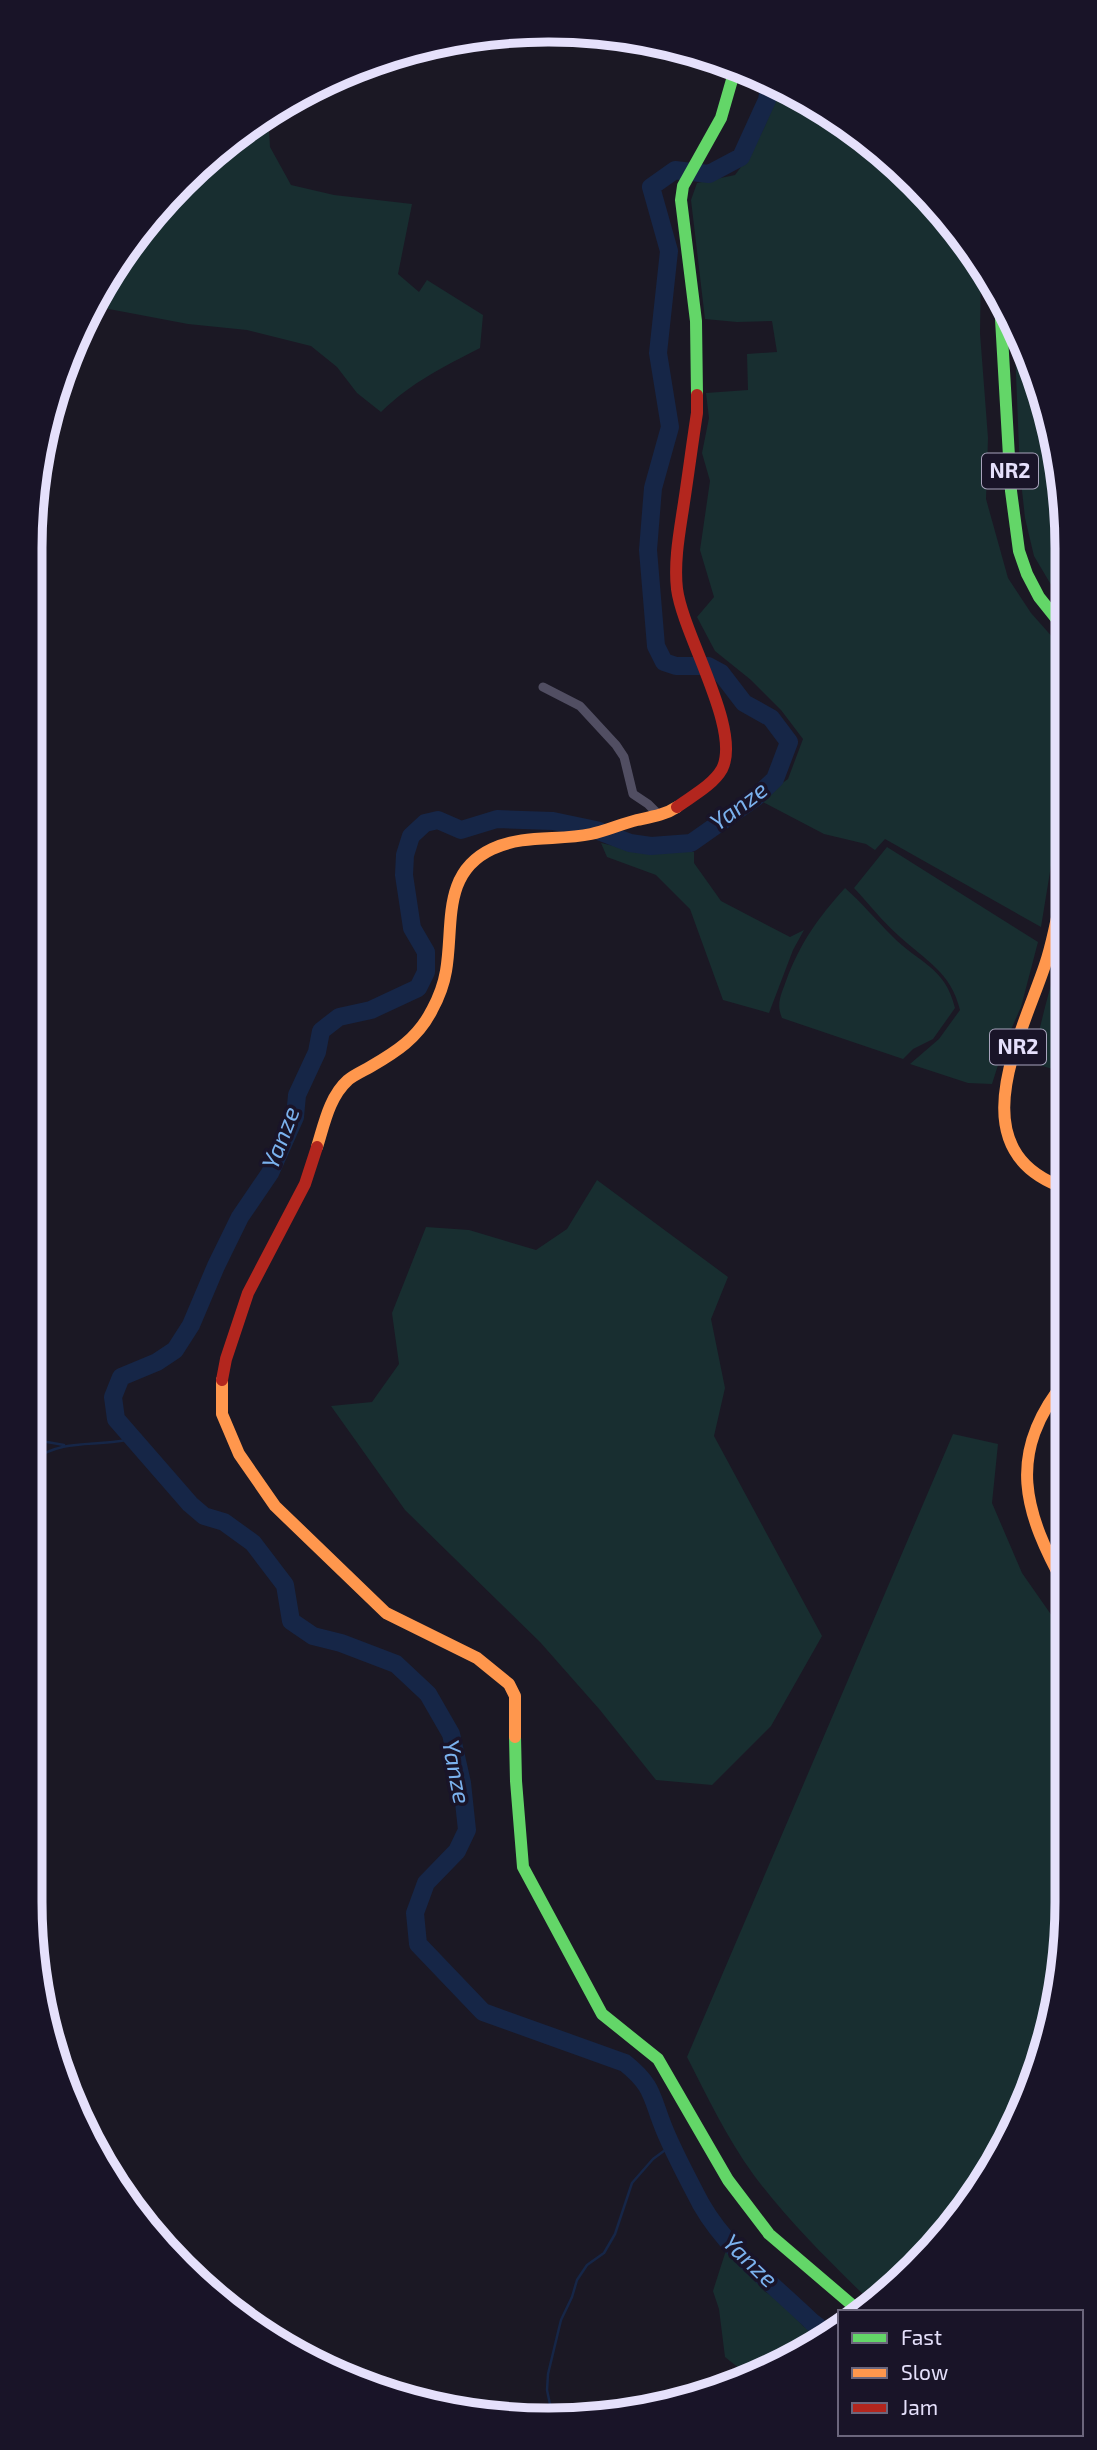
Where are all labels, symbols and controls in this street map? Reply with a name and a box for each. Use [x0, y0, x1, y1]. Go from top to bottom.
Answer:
road number: NR2 [982, 454, 1038, 489]
water label: Yanze [704, 774, 773, 836]
road number: NR2 [990, 1030, 1046, 1064]
water label: Yanze [254, 1102, 305, 1173]
water label: Yanze [437, 1737, 478, 1806]
water label: Yanze [718, 2227, 784, 2293]
legend [838, 2310, 1083, 2436]
text: Fast [901, 2324, 942, 2349]
text: Slow [901, 2359, 948, 2384]
text: Jam [901, 2394, 938, 2419]

